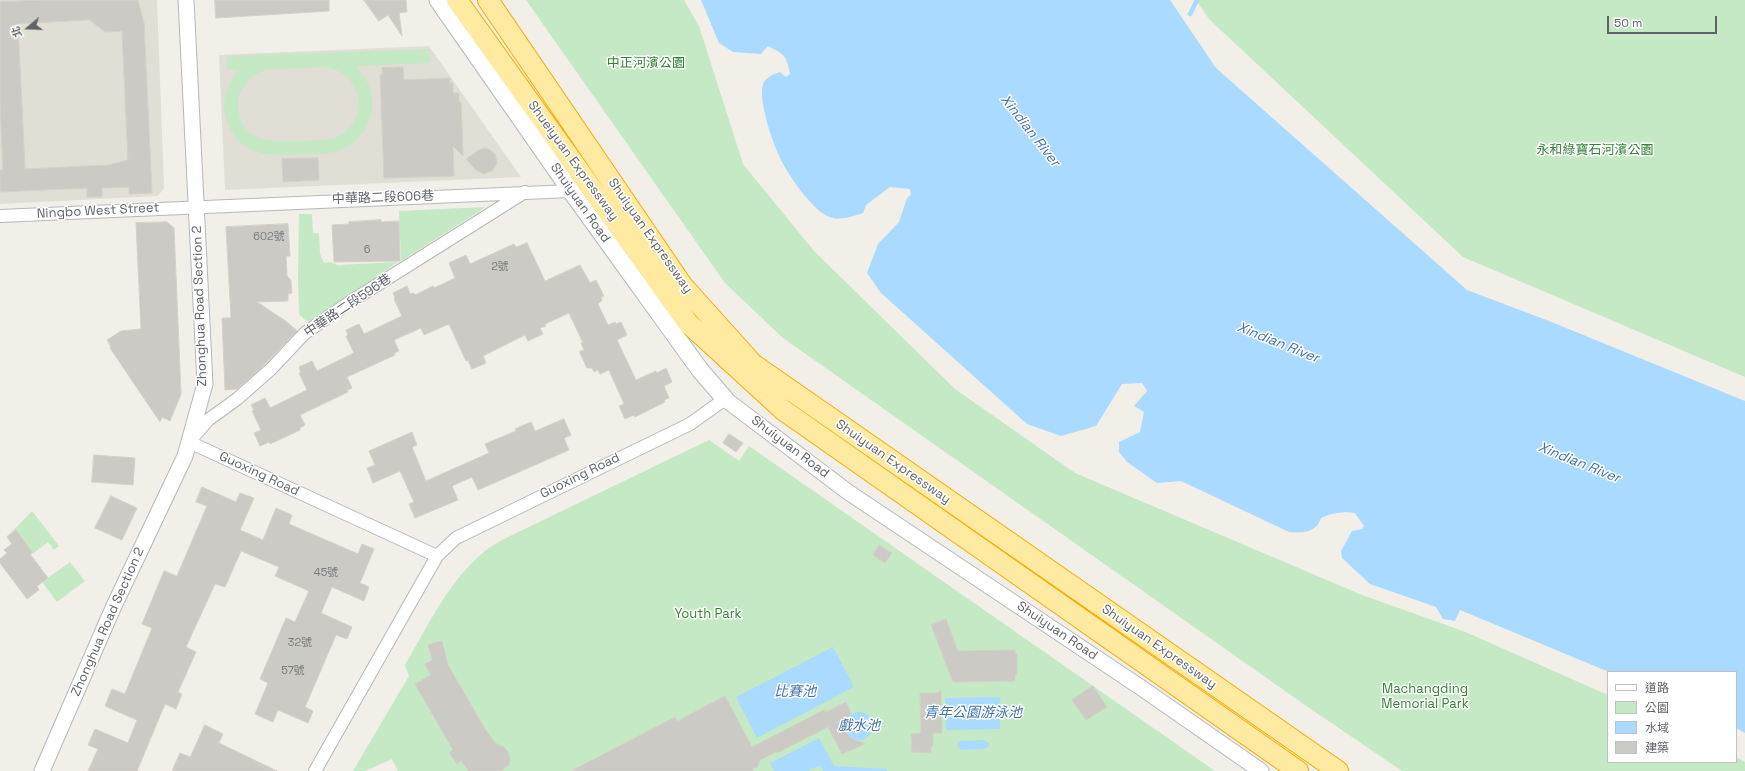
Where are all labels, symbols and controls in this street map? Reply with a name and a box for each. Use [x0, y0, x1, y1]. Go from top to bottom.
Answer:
north arrow [8, 8, 48, 48]
scale bar [1609, 8, 1719, 34]
text: 50 m [1614, 15, 1642, 31]
text: 北 [8, 24, 25, 39]
park label: 中正河濱公園 [607, 55, 685, 71]
water label: Xindian River [997, 92, 1063, 170]
street label: Shueiyuan Expressway [524, 98, 622, 224]
park label: 永和綠寶石河濱公園 [1537, 142, 1653, 158]
street label: Shuiyuan Road [547, 160, 613, 246]
street label: Shuiyuan Expressway [604, 176, 696, 296]
street label: 中華路二段606巷 [332, 188, 434, 208]
street label: Ningbo West Street [36, 200, 160, 222]
street label: Zhonghua Road Section 2 [189, 225, 211, 387]
house number: 602號 [253, 230, 285, 244]
house number: 6 [364, 243, 370, 257]
house number: 2號 [491, 260, 509, 274]
street label: 中華路二段596巷 [301, 271, 395, 341]
water label: Xindian River [1235, 319, 1321, 367]
street label: Shuiyuan Road [748, 413, 832, 481]
street label: Shuiyuan Expressway [833, 416, 953, 508]
water label: Xindian River [1536, 439, 1622, 487]
street label: Guoxing Road [216, 449, 302, 499]
street label: Guoxing Road [538, 450, 622, 502]
street label: Zhonghua Road Section 2 [68, 545, 148, 699]
house number: 45號 [314, 566, 338, 580]
street label: Shuiyuan Road [1014, 598, 1100, 664]
street label: Shuiyuan Expressway [1099, 601, 1219, 693]
park label: Youth Park [674, 606, 742, 622]
house number: 32號 [288, 636, 312, 650]
house number: 57號 [281, 664, 305, 678]
legend [1607, 671, 1737, 763]
text: 道路 [1645, 680, 1669, 696]
park label: Machangding Memorial Park [1381, 681, 1469, 712]
water label: 比賽池 [774, 684, 816, 700]
text: 公園 [1645, 700, 1669, 716]
water label: 青年公園游泳池 [924, 705, 1022, 721]
water label: 戲水池 [838, 718, 880, 734]
text: 水域 [1645, 720, 1669, 736]
text: 建築 [1645, 740, 1669, 756]

